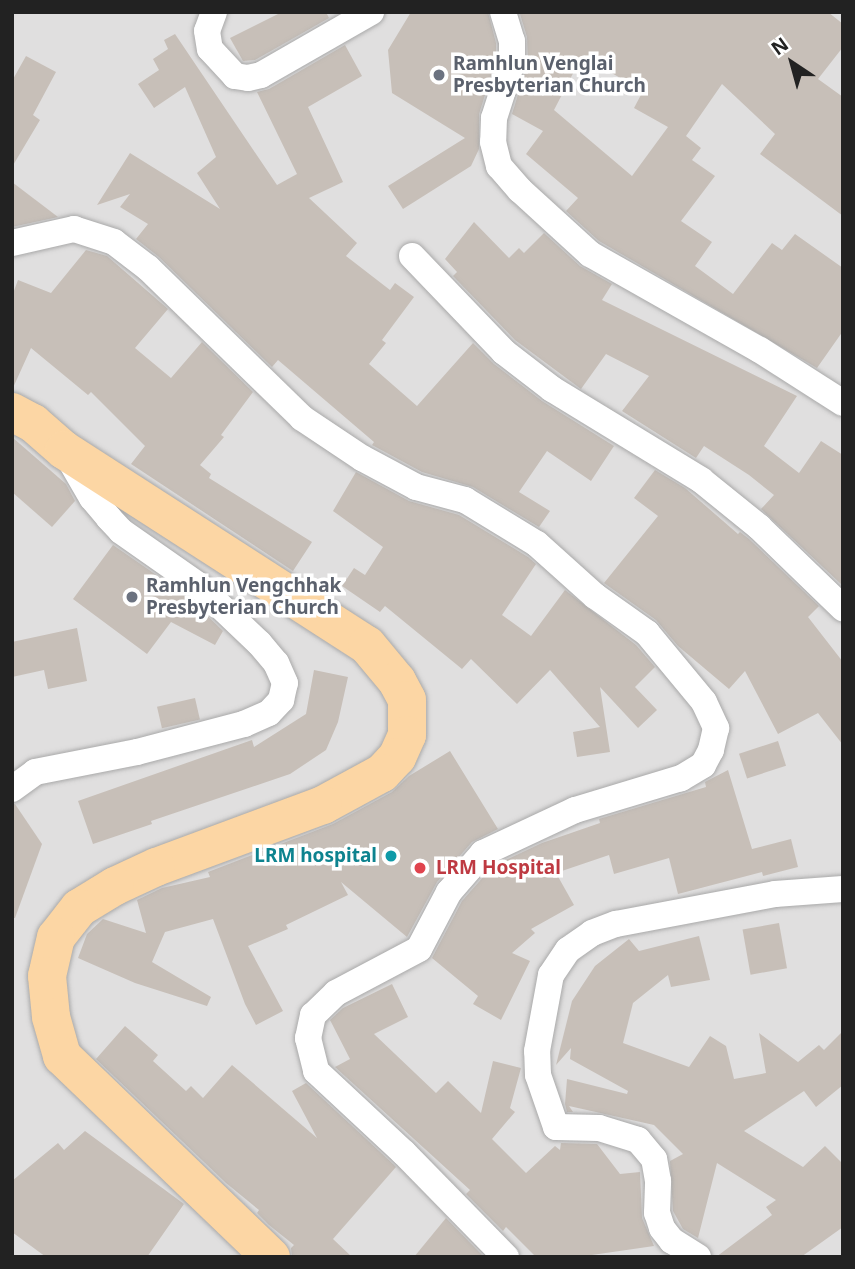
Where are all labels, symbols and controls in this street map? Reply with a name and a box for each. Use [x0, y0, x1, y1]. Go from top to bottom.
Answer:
north arrow [757, 28, 827, 98]
text: N [766, 31, 794, 61]
place label: Ramhlun Venglai Presbyterian Church [453, 53, 646, 97]
marker: Ramhlun Venglai Presbyterian Church [431, 67, 447, 83]
place label: Ramhlun Vengchhak Presbyterian Church [146, 575, 341, 619]
marker: Ramhlun Vengchhak Presbyterian Church [124, 589, 140, 605]
place label: LRM hospital [254, 845, 377, 867]
marker: LRM hospital [383, 848, 399, 864]
place label: LRM Hospital [436, 857, 561, 879]
marker: LRM Hospital [410, 858, 430, 878]

